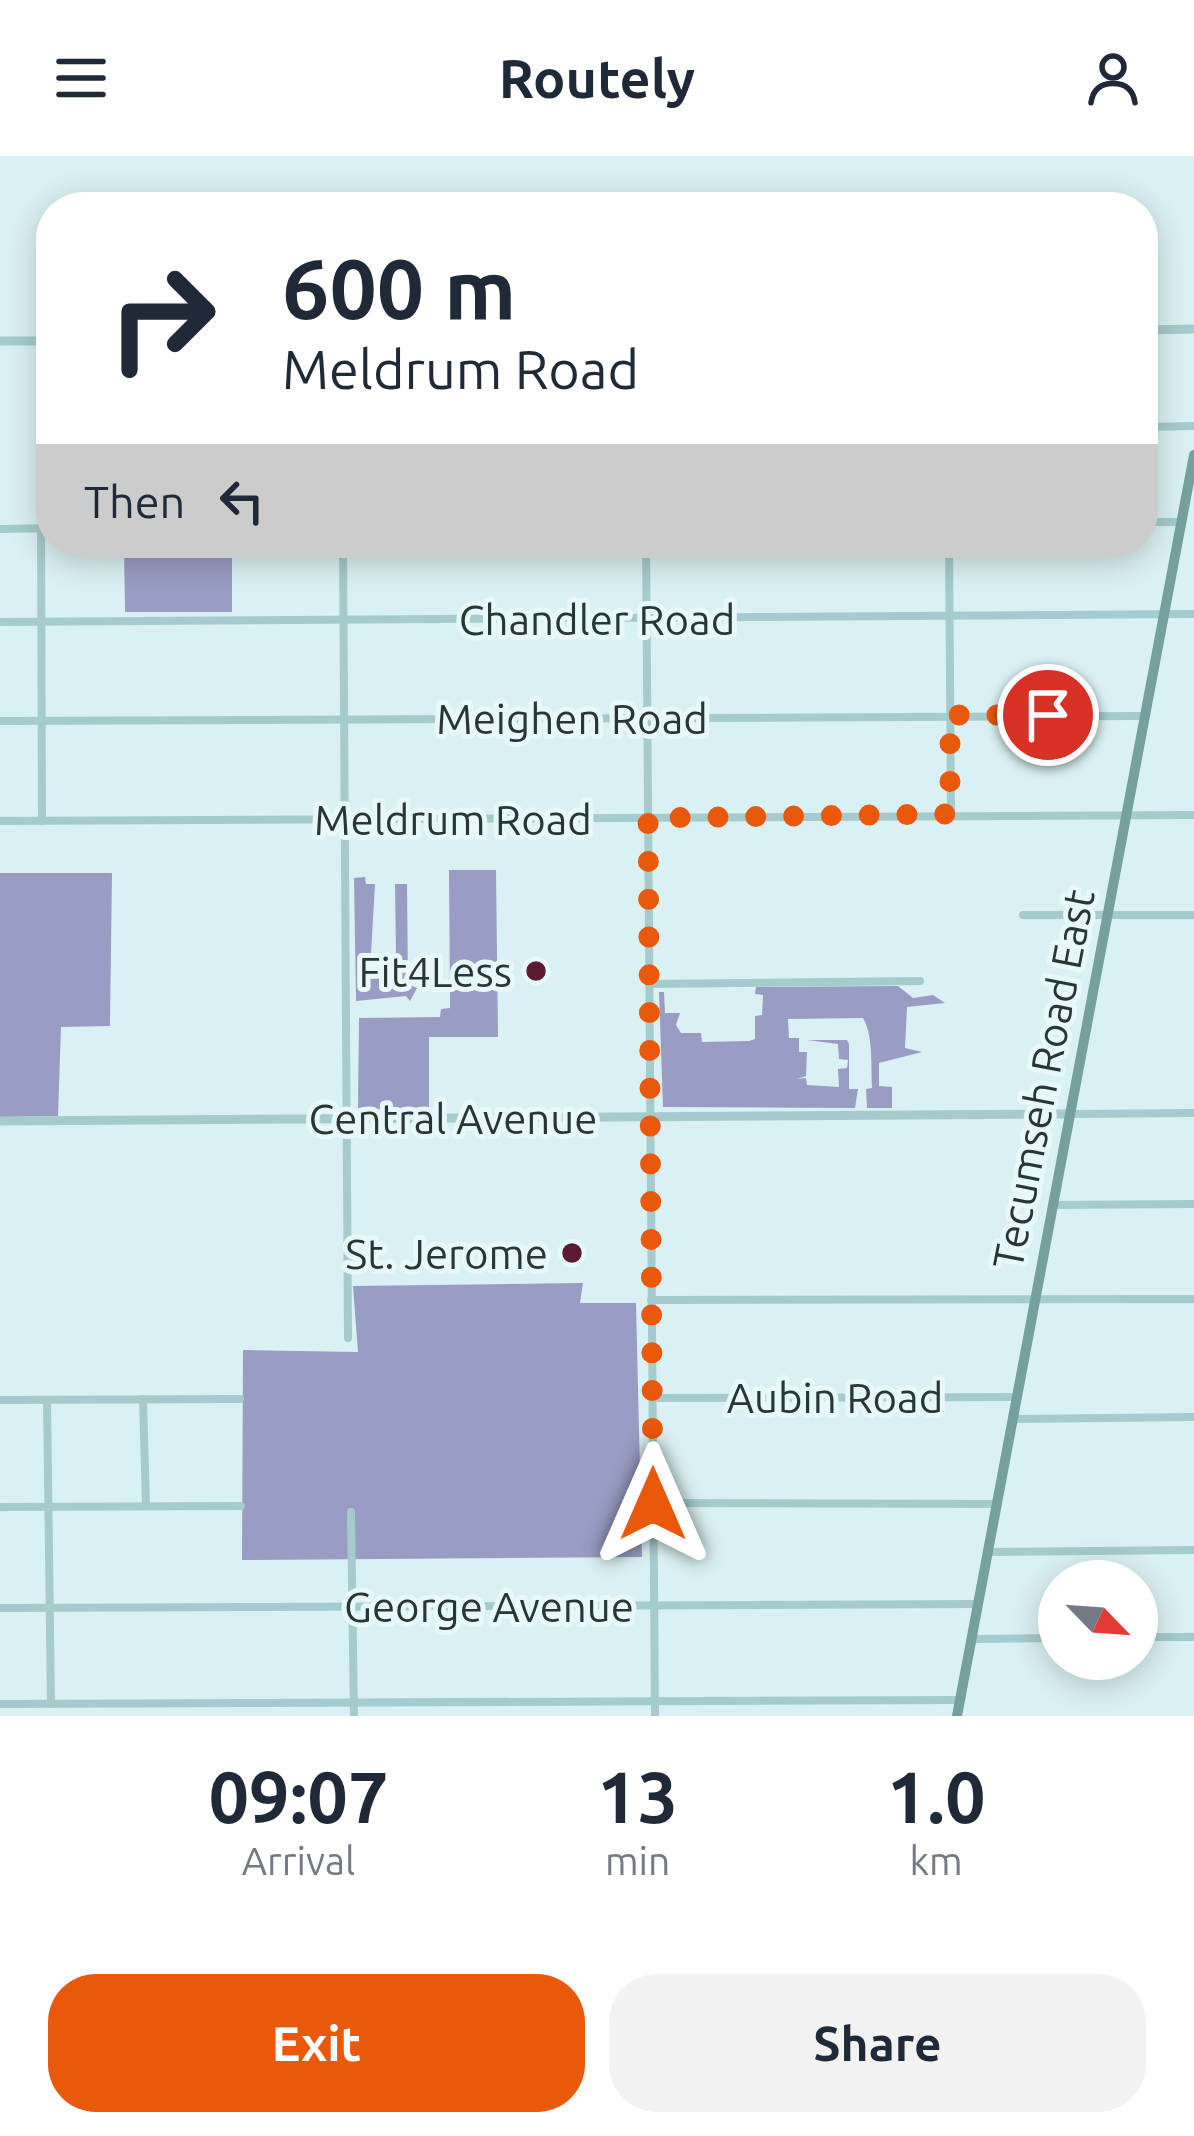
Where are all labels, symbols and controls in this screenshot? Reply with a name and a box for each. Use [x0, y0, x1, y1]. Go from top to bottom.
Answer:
icon: menu [48, 45, 114, 111]
icon: person [1080, 45, 1146, 111]
text: Routely [499, 48, 695, 108]
icon: right [84, 240, 240, 396]
text: 600 m [282, 241, 516, 335]
text: Meldrum Road [282, 339, 639, 399]
icon: left [209, 468, 275, 534]
text: Then [84, 476, 185, 527]
street label: Chandler Road [459, 596, 735, 643]
pin [997, 664, 1099, 766]
icon: arrive [1015, 682, 1081, 748]
street label: Meighen Road [436, 695, 708, 742]
street label: Meldrum Road [314, 796, 592, 843]
street label: Tecumseh Road East [983, 885, 1103, 1273]
place label: Fit4Less [358, 948, 512, 995]
marker: Fit4Less [523, 958, 549, 984]
street label: Central Avenue [309, 1095, 597, 1142]
place label: St. Jerome [345, 1230, 548, 1277]
marker: St. Jerome [559, 1240, 585, 1266]
street label: Aubin Road [727, 1374, 943, 1421]
position arrow [590, 1441, 716, 1567]
north arrow [1038, 1560, 1158, 1680]
map controls [1038, 1560, 1158, 1680]
street label: George Avenue [344, 1583, 634, 1630]
text: 09:07 [208, 1756, 389, 1837]
text: 13 [597, 1756, 678, 1837]
text: 1.0 [887, 1756, 986, 1837]
text: Arrival [242, 1839, 355, 1882]
text: min [605, 1839, 670, 1882]
text: km [909, 1839, 963, 1882]
button: Exit [48, 1974, 585, 2112]
button: Share [609, 1974, 1146, 2112]

